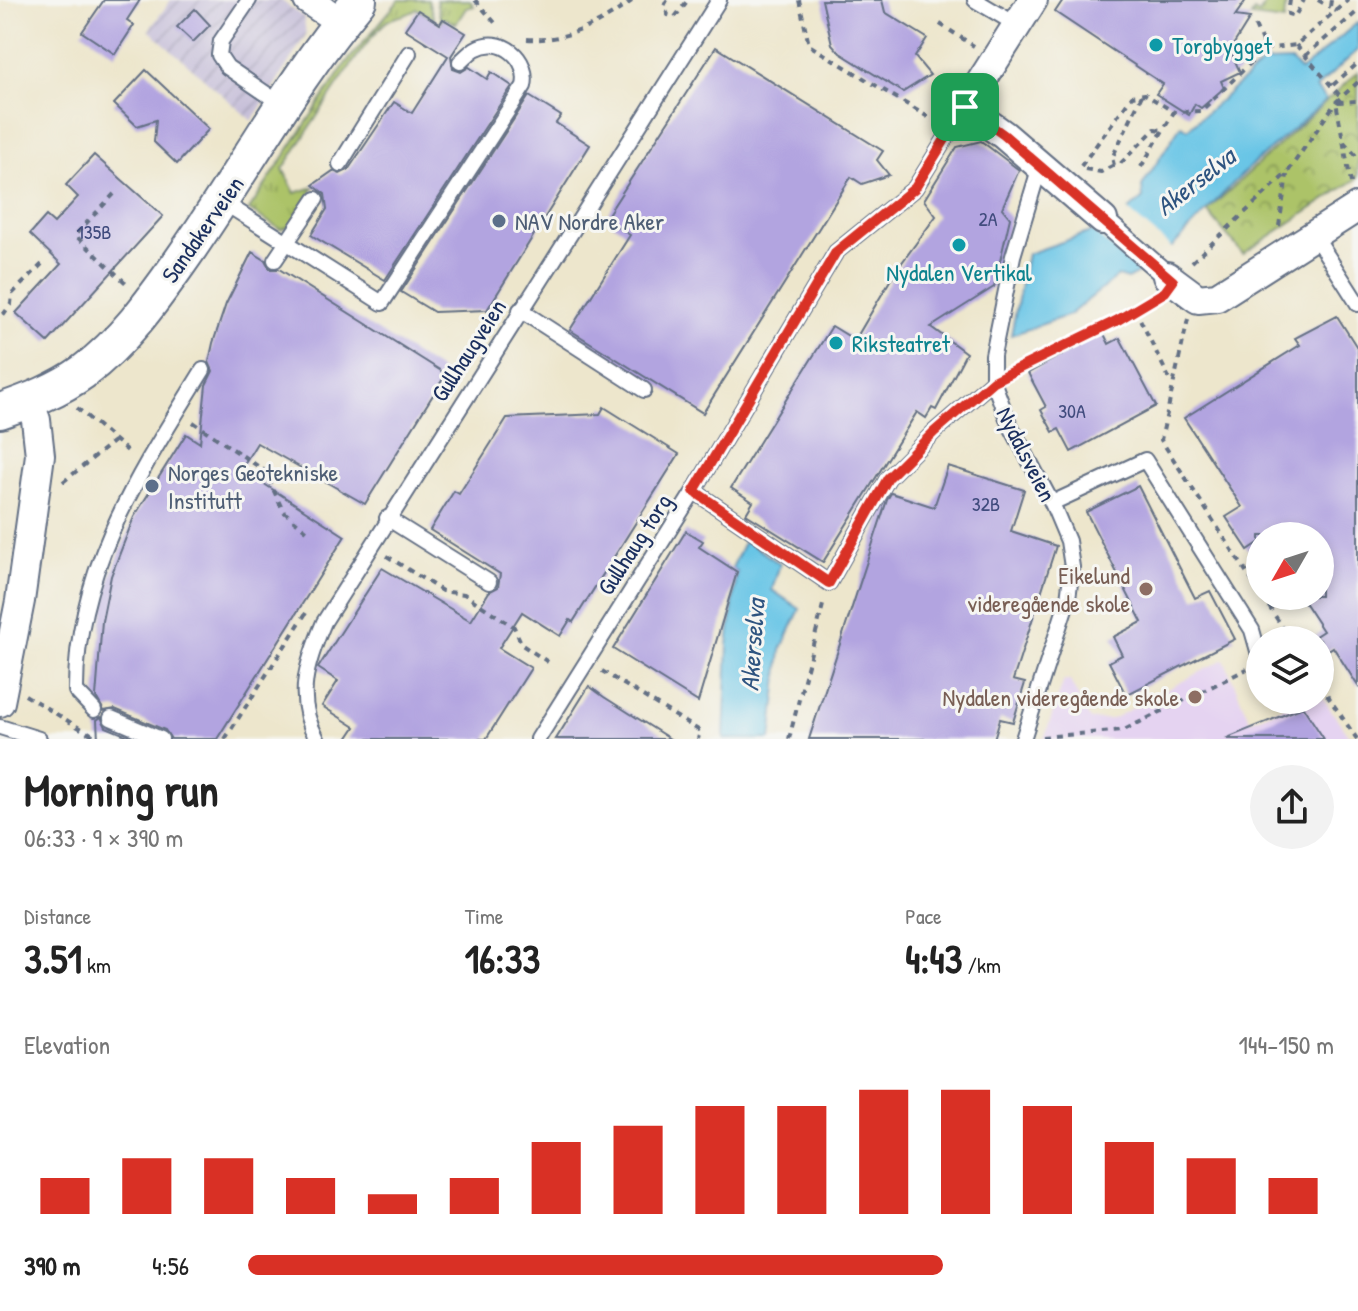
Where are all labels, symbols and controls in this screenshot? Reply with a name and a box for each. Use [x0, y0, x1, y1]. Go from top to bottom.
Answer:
place label: Torgbygget [1172, 29, 1273, 61]
marker: Torgbygget [1147, 36, 1165, 54]
pin [931, 73, 999, 141]
icon: arrive [943, 85, 987, 129]
water label: Akerselva [1148, 137, 1244, 223]
street label: Sandakerveien [153, 169, 251, 289]
place label: NAV Nordre Aker [515, 205, 664, 237]
house number: 2A [978, 205, 998, 232]
marker: NAV Nordre Aker [490, 212, 508, 230]
house number: 135B [77, 218, 111, 245]
marker: Nydalen Vertikal [950, 236, 968, 254]
place label: Nydalen Vertikal [886, 256, 1032, 288]
street label: Gullhaugveien [423, 293, 513, 407]
place label: Riksteatret [852, 327, 951, 359]
marker: Riksteatret [827, 334, 845, 352]
house number: 30A [1058, 397, 1086, 424]
street label: Nydalsveien [990, 401, 1064, 507]
place label: Norges Geotekniske Institutt [168, 456, 339, 516]
marker: Norges Geotekniske Institutt [143, 477, 161, 495]
street label: Gullhaug torg [589, 487, 679, 601]
house number: 32B [972, 490, 1000, 517]
north arrow [1246, 522, 1334, 610]
map controls [1246, 522, 1334, 714]
place label: Eikelund videregående skole [968, 559, 1130, 619]
marker: Eikelund videregående skole [1137, 580, 1155, 598]
water label: Akerselva [731, 595, 773, 692]
button: layers [1246, 626, 1334, 714]
place label: Nydalen videregående skole [943, 681, 1179, 713]
marker: Nydalen videregående skole [1186, 688, 1204, 706]
text: Morning run [24, 760, 219, 820]
button: share [1250, 765, 1334, 849]
text: 06:33 · 9 × 390 m [24, 820, 183, 855]
text: Distance [24, 901, 91, 931]
text: Time [465, 901, 504, 931]
text: Pace [905, 901, 942, 931]
text: 3.51 [24, 931, 82, 985]
text: 16:33 [465, 931, 540, 985]
text: 4:43 [905, 931, 963, 985]
text: km [82, 950, 111, 980]
text: /km [963, 950, 1001, 980]
text: Elevation [24, 1027, 110, 1062]
text: 144–150 m [1238, 1027, 1334, 1062]
text: 390 m [24, 1248, 81, 1283]
text: 4:56 [152, 1248, 189, 1283]

